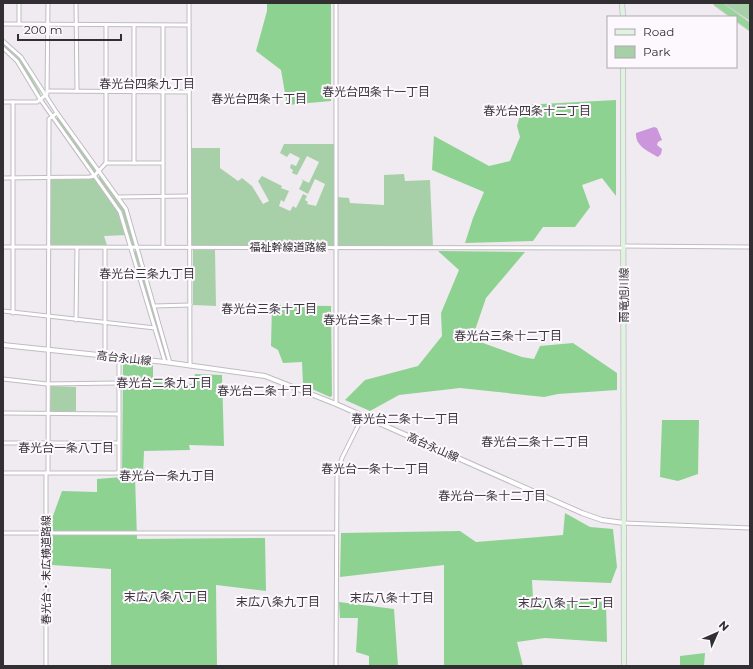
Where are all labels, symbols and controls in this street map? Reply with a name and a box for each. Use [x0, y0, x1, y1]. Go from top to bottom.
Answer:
scale bar [18, 16, 121, 42]
legend [607, 16, 737, 68]
text: 200 m [24, 22, 63, 37]
text: Road [643, 24, 674, 39]
text: Park [643, 44, 671, 59]
district label: 春光台四条九丁目 [99, 76, 195, 91]
district label: 春光台四条十一丁目 [322, 84, 430, 99]
district label: 春光台四条十丁目 [211, 91, 307, 106]
district label: 春光台四条十二丁目 [483, 103, 591, 118]
street label: 福祉幹線道路線 [250, 240, 327, 254]
district label: 春光台三条九丁目 [99, 266, 195, 281]
street label: 雨竜旭川線 [617, 268, 631, 323]
district label: 春光台三条十丁目 [221, 301, 317, 316]
district label: 春光台三条十一丁目 [323, 312, 431, 327]
district label: 春光台三条十二丁目 [454, 328, 562, 343]
street label: 高台永山線 [96, 348, 152, 368]
district label: 春光台二条九丁目 [116, 375, 212, 390]
district label: 春光台二条十丁目 [217, 383, 313, 398]
district label: 春光台二条十一丁目 [351, 411, 459, 426]
street label: 高台永山線 [405, 429, 461, 465]
district label: 春光台二条十二丁目 [481, 434, 589, 449]
district label: 春光台一条八丁目 [18, 440, 114, 455]
district label: 春光台一条十一丁目 [321, 461, 429, 476]
district label: 春光台一条九丁目 [119, 468, 215, 483]
district label: 春光台一条十二丁目 [438, 488, 546, 503]
street label: 春光台・末広横道路線 [39, 515, 53, 625]
district label: 末広八条八丁目 [124, 589, 208, 604]
district label: 末広八条十丁目 [350, 590, 434, 605]
district label: 末広八条九丁目 [236, 594, 320, 609]
district label: 末広八条十二丁目 [518, 595, 614, 610]
north arrow [697, 613, 737, 653]
text: N [716, 618, 732, 634]

